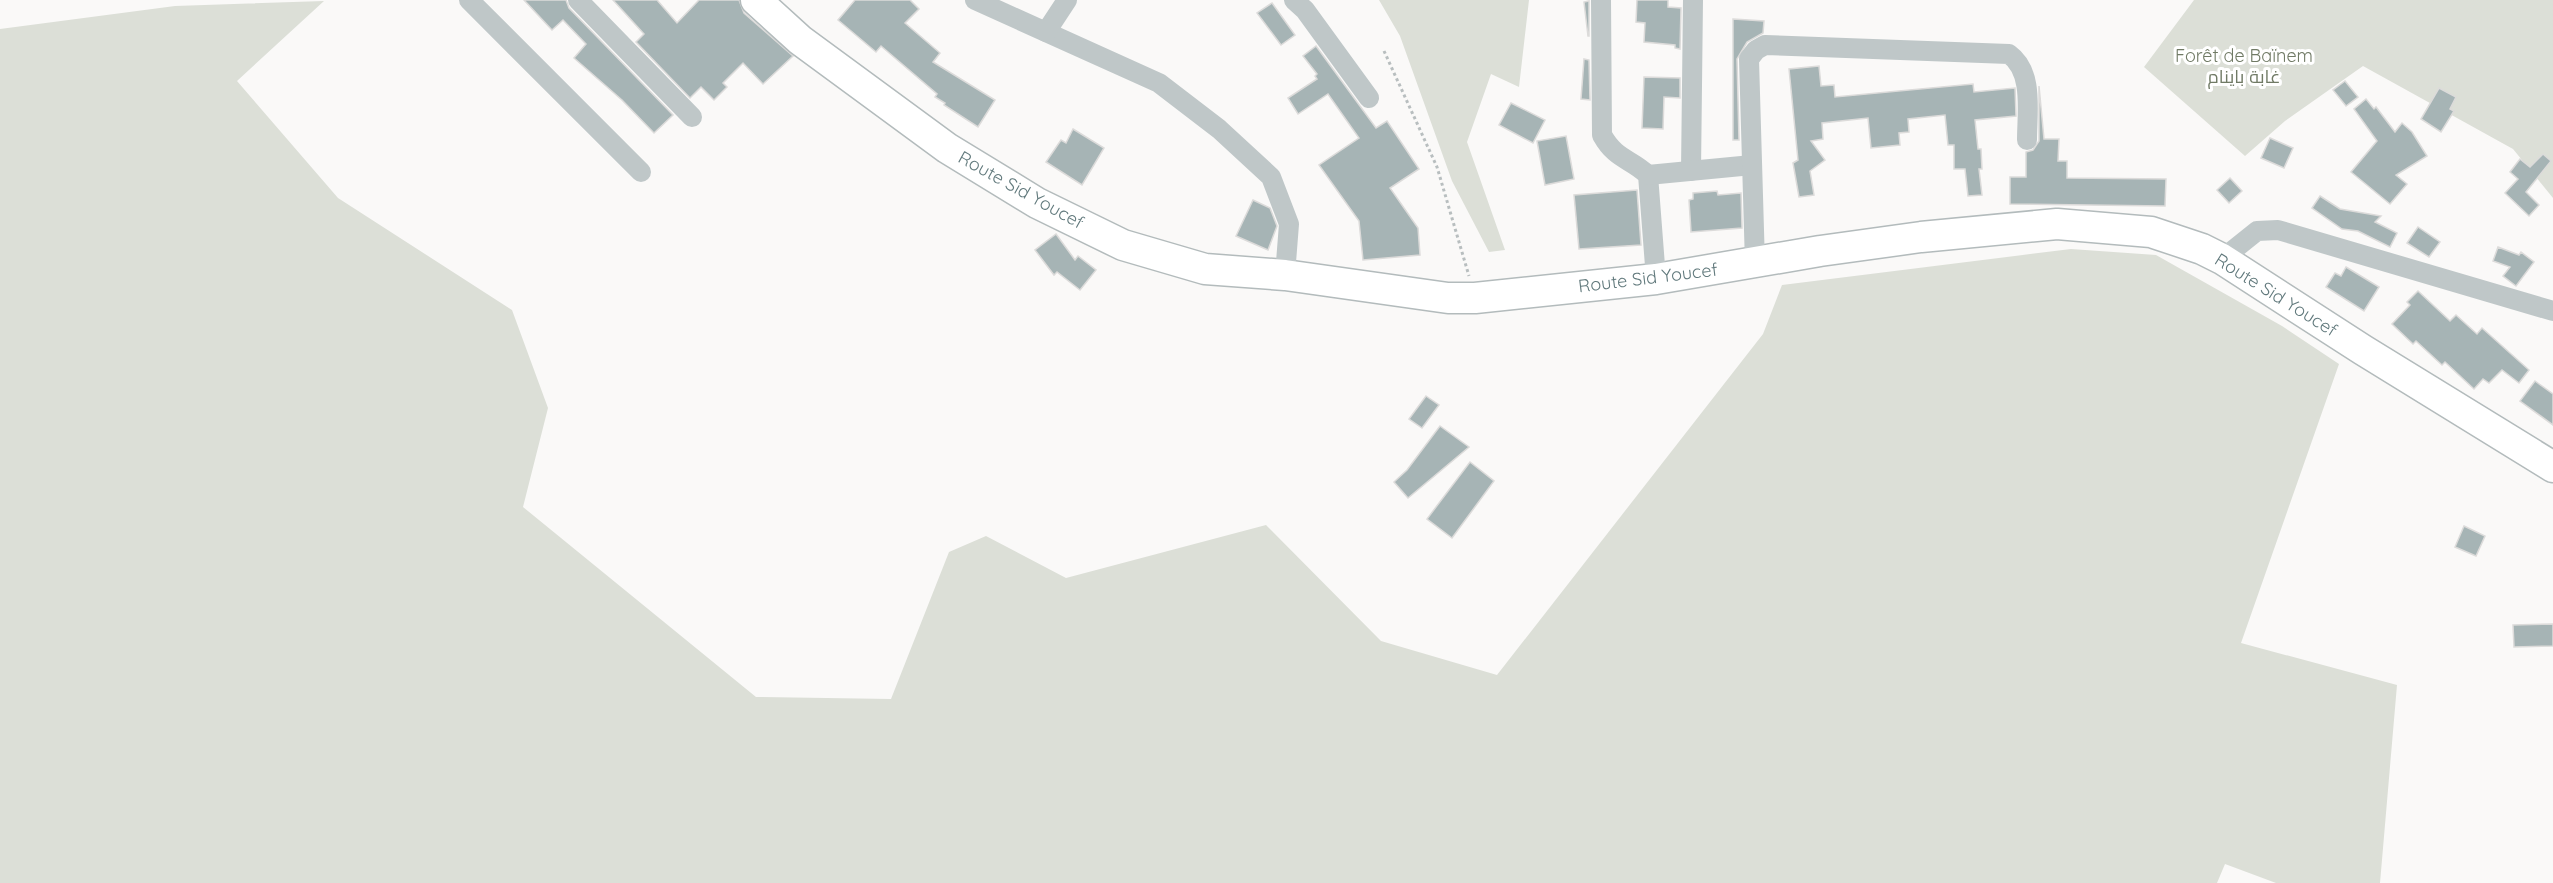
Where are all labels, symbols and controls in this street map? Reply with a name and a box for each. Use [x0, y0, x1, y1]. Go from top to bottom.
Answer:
park label: Forêt de Baïnem غابة باينام [2175, 44, 2313, 89]
street label: Route Sid Youcef [954, 145, 1089, 234]
street label: Route Sid Youcef [2211, 248, 2342, 342]
street label: Route Sid Youcef [1577, 257, 1720, 297]

